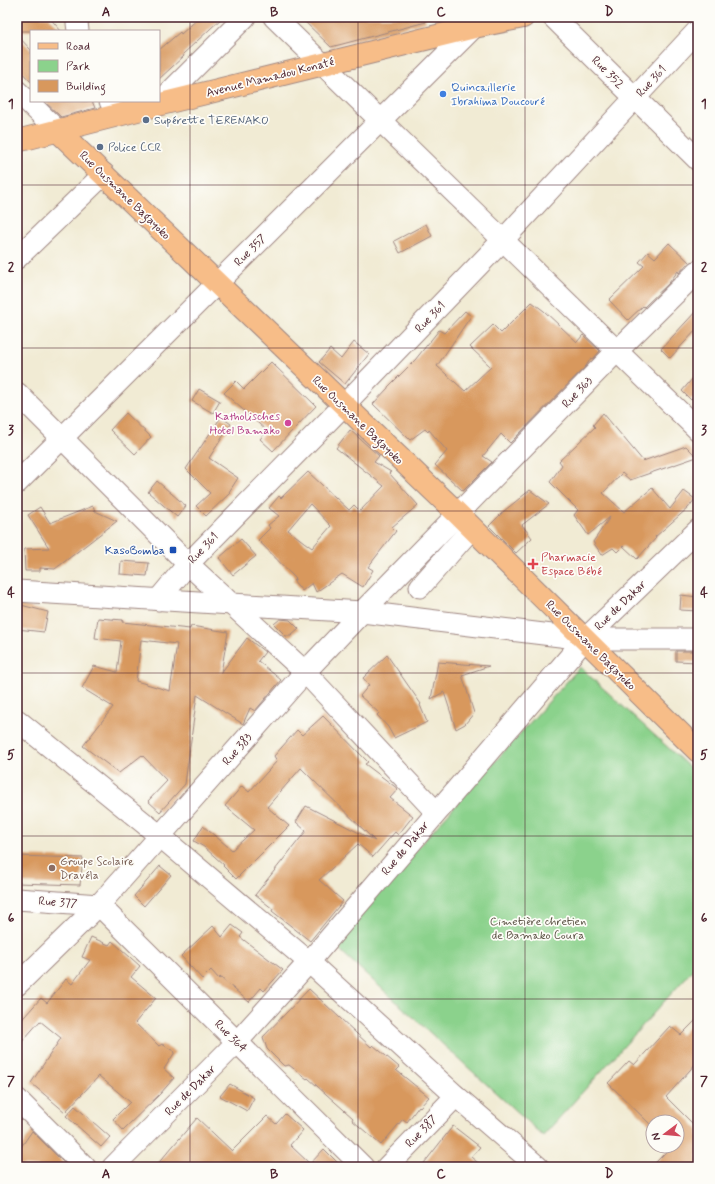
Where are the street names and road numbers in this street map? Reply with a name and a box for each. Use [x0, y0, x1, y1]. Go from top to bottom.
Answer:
street label: Rue 352 [587, 53, 627, 93]
street label: Avenue Mamadou Konaté [205, 54, 336, 102]
street label: Rue 361 [633, 62, 670, 101]
street label: Rue Ousmane Bagayoko [74, 148, 173, 244]
street label: Rue 357 [231, 231, 271, 270]
street label: Rue 361 [412, 299, 450, 337]
street label: Rue Ousmane Bagayoko [307, 373, 406, 469]
street label: Rue 363 [559, 373, 597, 412]
street label: Rue 361 [185, 530, 223, 568]
street label: Rue de Dakar [591, 577, 650, 635]
street label: Rue Ousmane Bagayoko [541, 597, 639, 695]
street label: Rue 383 [219, 730, 256, 769]
street label: Rue de Dakar [378, 818, 433, 879]
street label: Rue 377 [38, 894, 78, 912]
street label: Rue 364 [210, 1017, 250, 1057]
street label: Rue de Dakar [162, 1062, 220, 1120]
street label: Rue 387 [402, 1112, 441, 1152]

